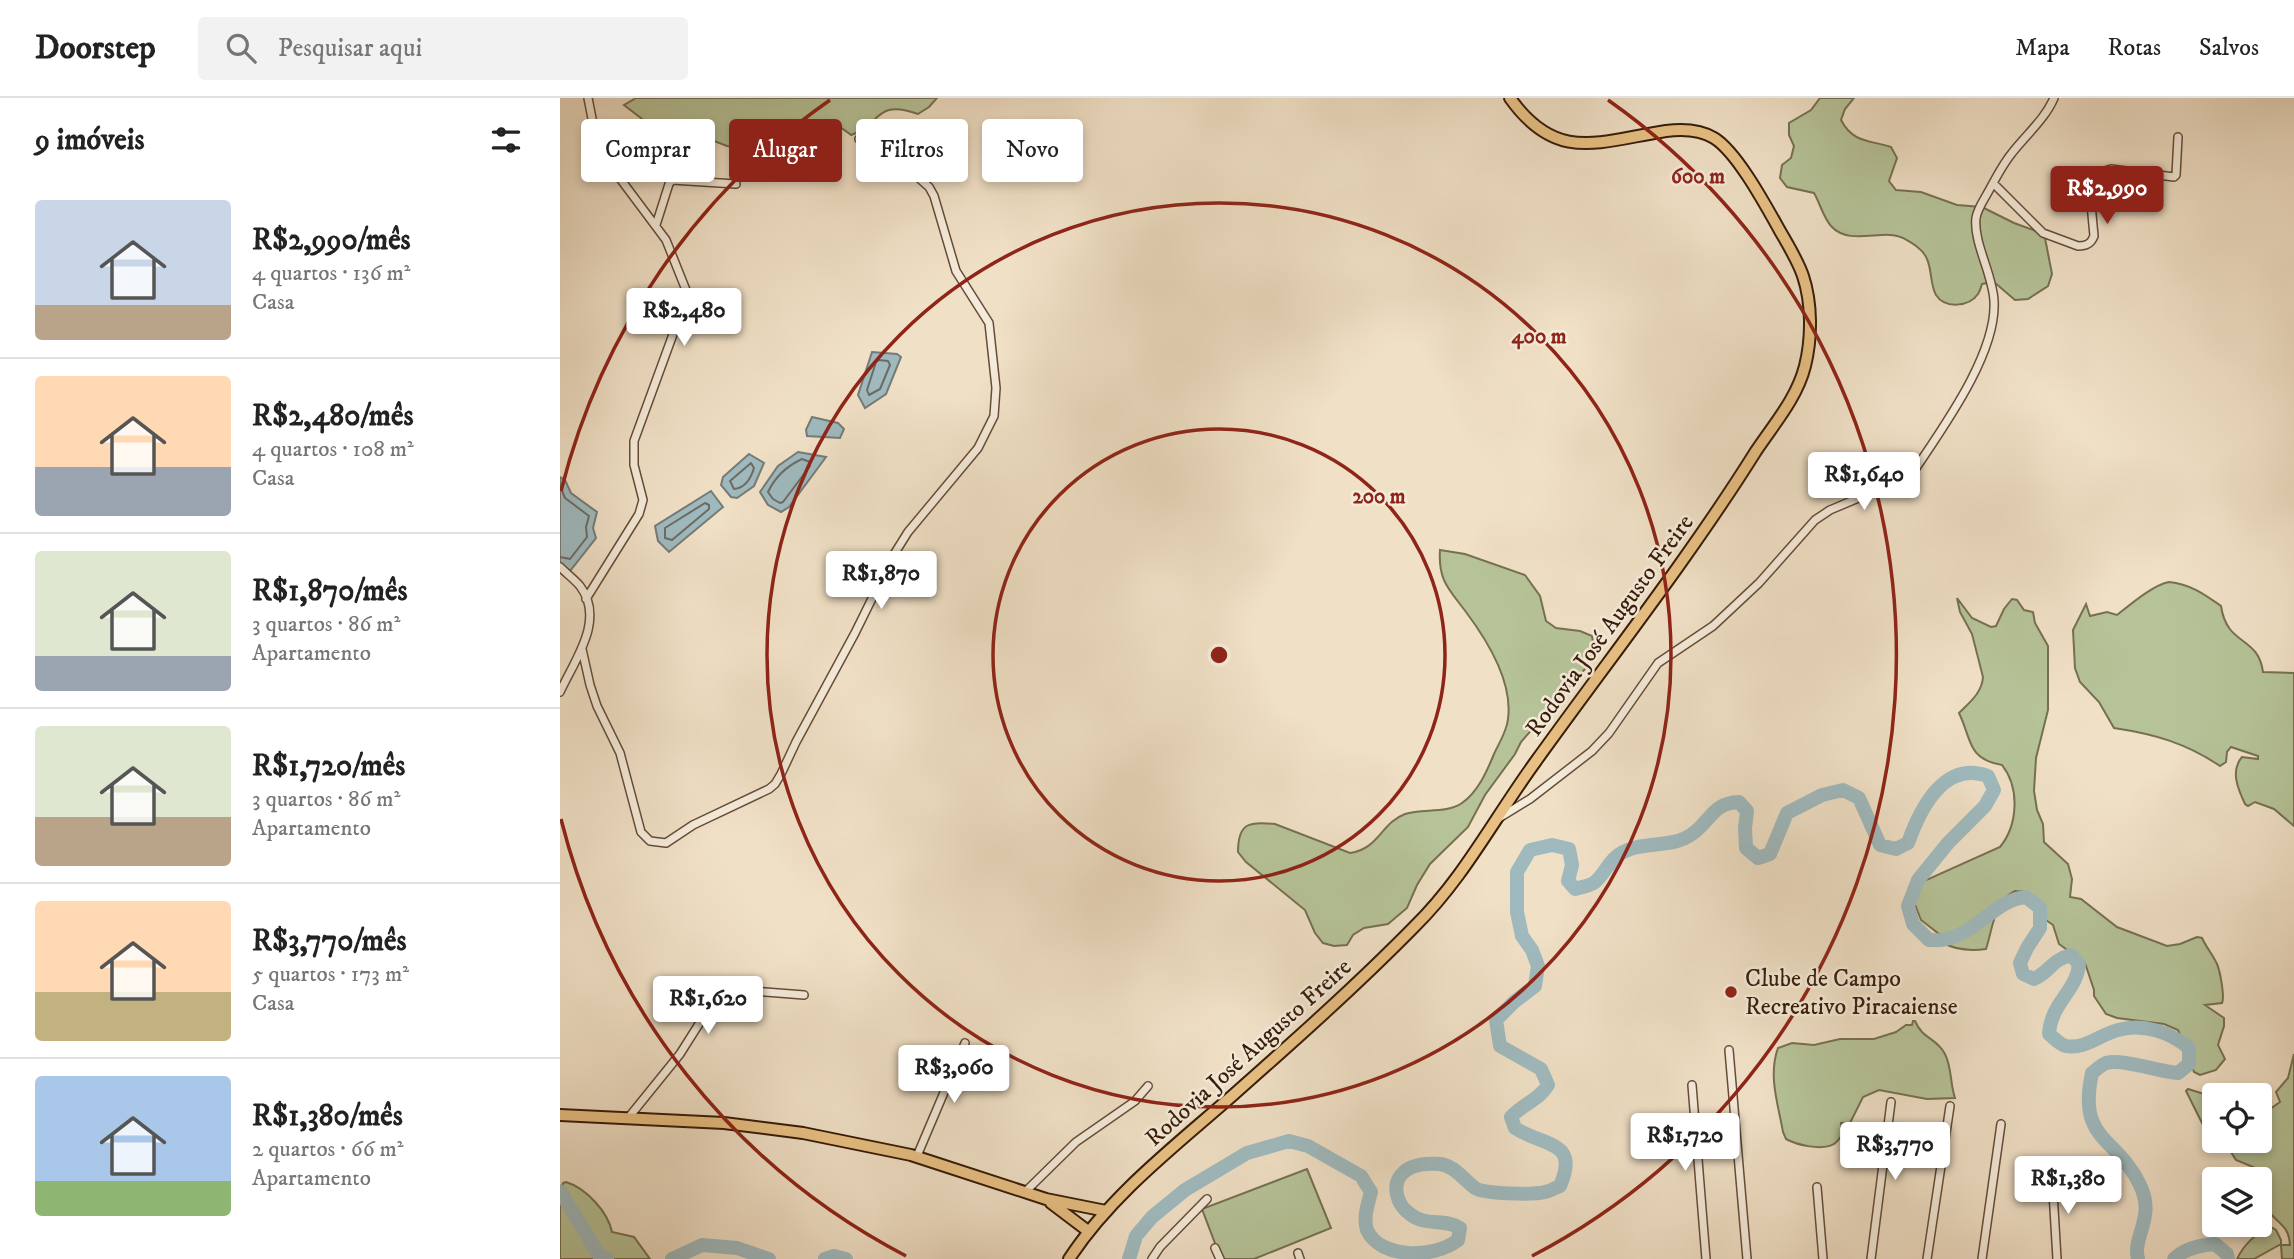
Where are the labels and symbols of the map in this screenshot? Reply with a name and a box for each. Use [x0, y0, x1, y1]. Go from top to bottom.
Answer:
text: 600 m [1671, 164, 1725, 190]
pin: R$2,990 [2042, 166, 2172, 226]
pin: R$2,480 [619, 288, 749, 348]
text: 400 m [1512, 324, 1567, 350]
pin: R$1,640 [1799, 452, 1929, 512]
text: 200 m [1352, 484, 1406, 510]
street label: Rodovia José Augusto Freire [1519, 509, 1701, 743]
pin: R$1,870 [816, 552, 946, 611]
centre of rings [1207, 643, 1231, 667]
street label: Rodovia José Augusto Freire [1139, 952, 1358, 1153]
place label: Clube de Campo Recreativo Piracaiense [1745, 964, 1958, 1022]
pin: R$1,620 [643, 976, 773, 1036]
marker: Clube de Campo Recreativo Piracaiense [1723, 984, 1739, 1000]
pin: R$3,060 [889, 1046, 1019, 1105]
pin: R$1,720 [1620, 1114, 1750, 1173]
pin: R$3,770 [1830, 1122, 1960, 1182]
pin: R$1,380 [2003, 1156, 2133, 1216]

